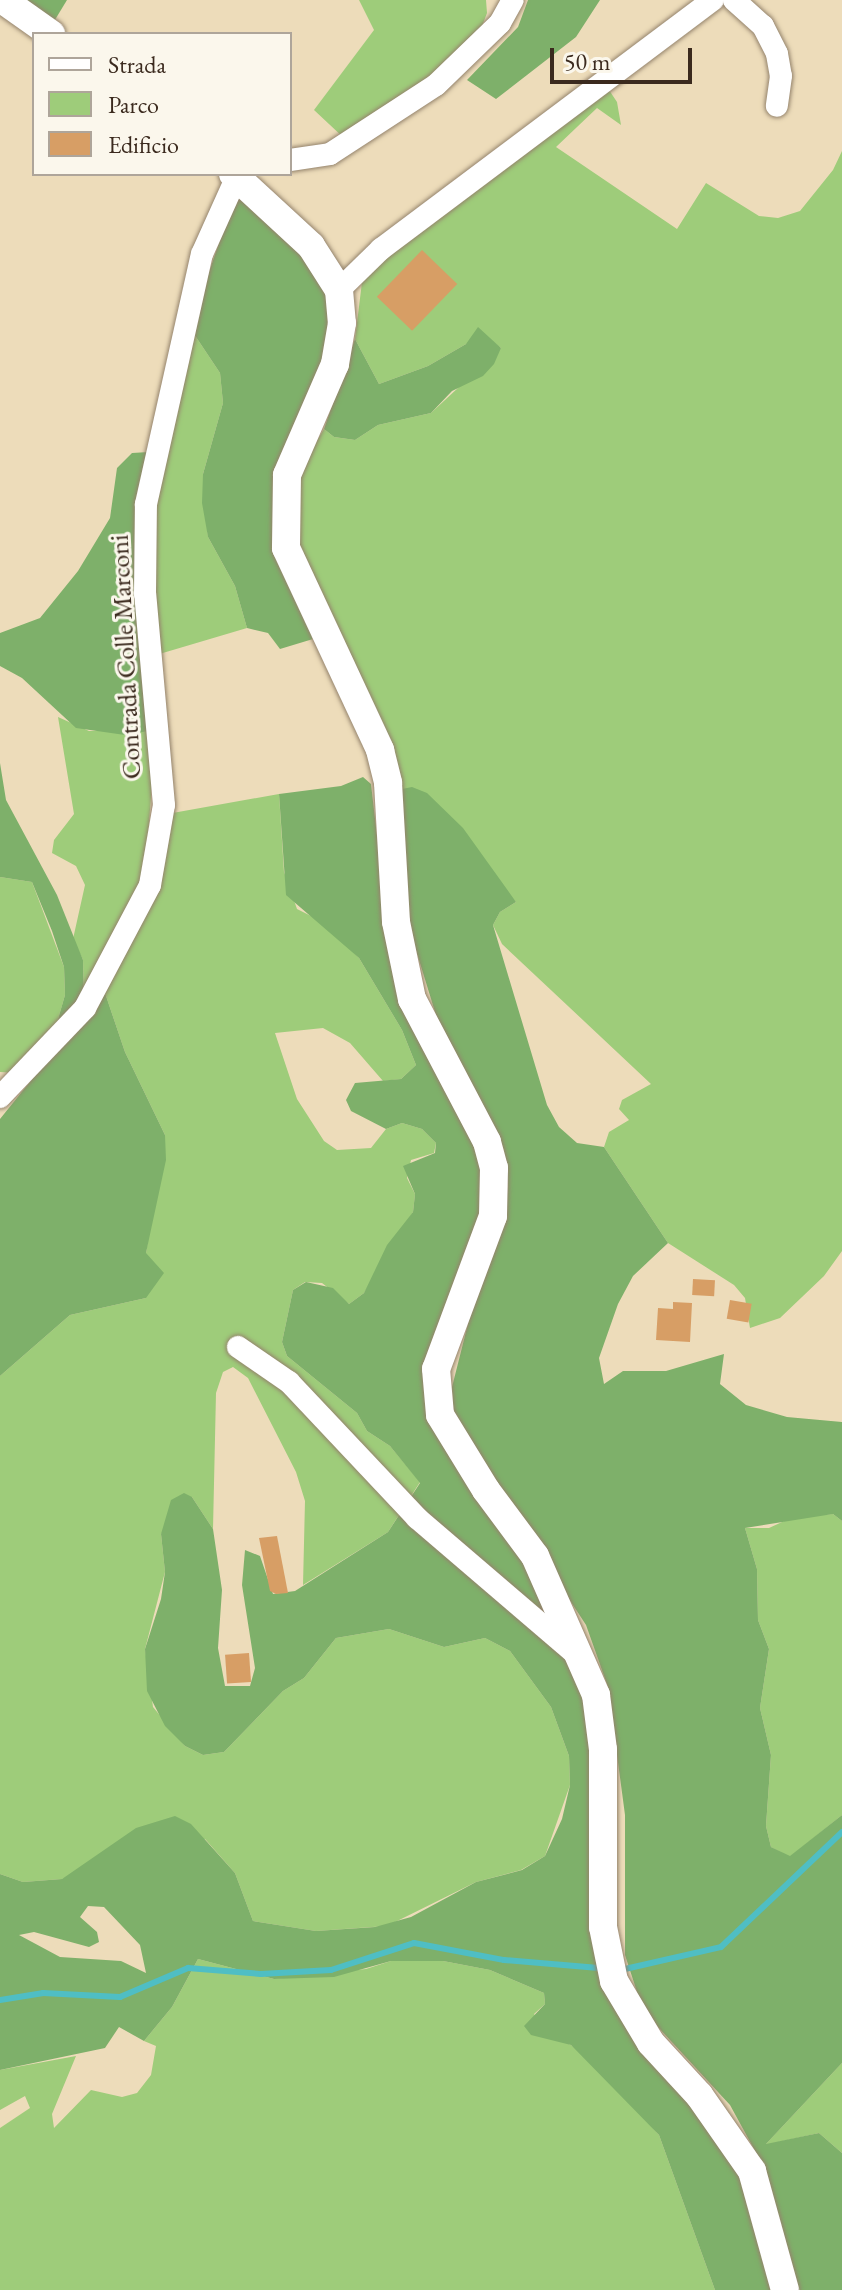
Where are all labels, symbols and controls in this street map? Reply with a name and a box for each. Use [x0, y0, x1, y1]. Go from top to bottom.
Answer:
legend [32, 32, 292, 176]
scale bar [554, 32, 696, 82]
text: 50 m [564, 46, 611, 77]
text: Strada [108, 49, 166, 80]
text: Parco [108, 89, 159, 120]
text: Edificio [108, 129, 179, 160]
street label: Contrada Colle Marconi [104, 534, 148, 780]

